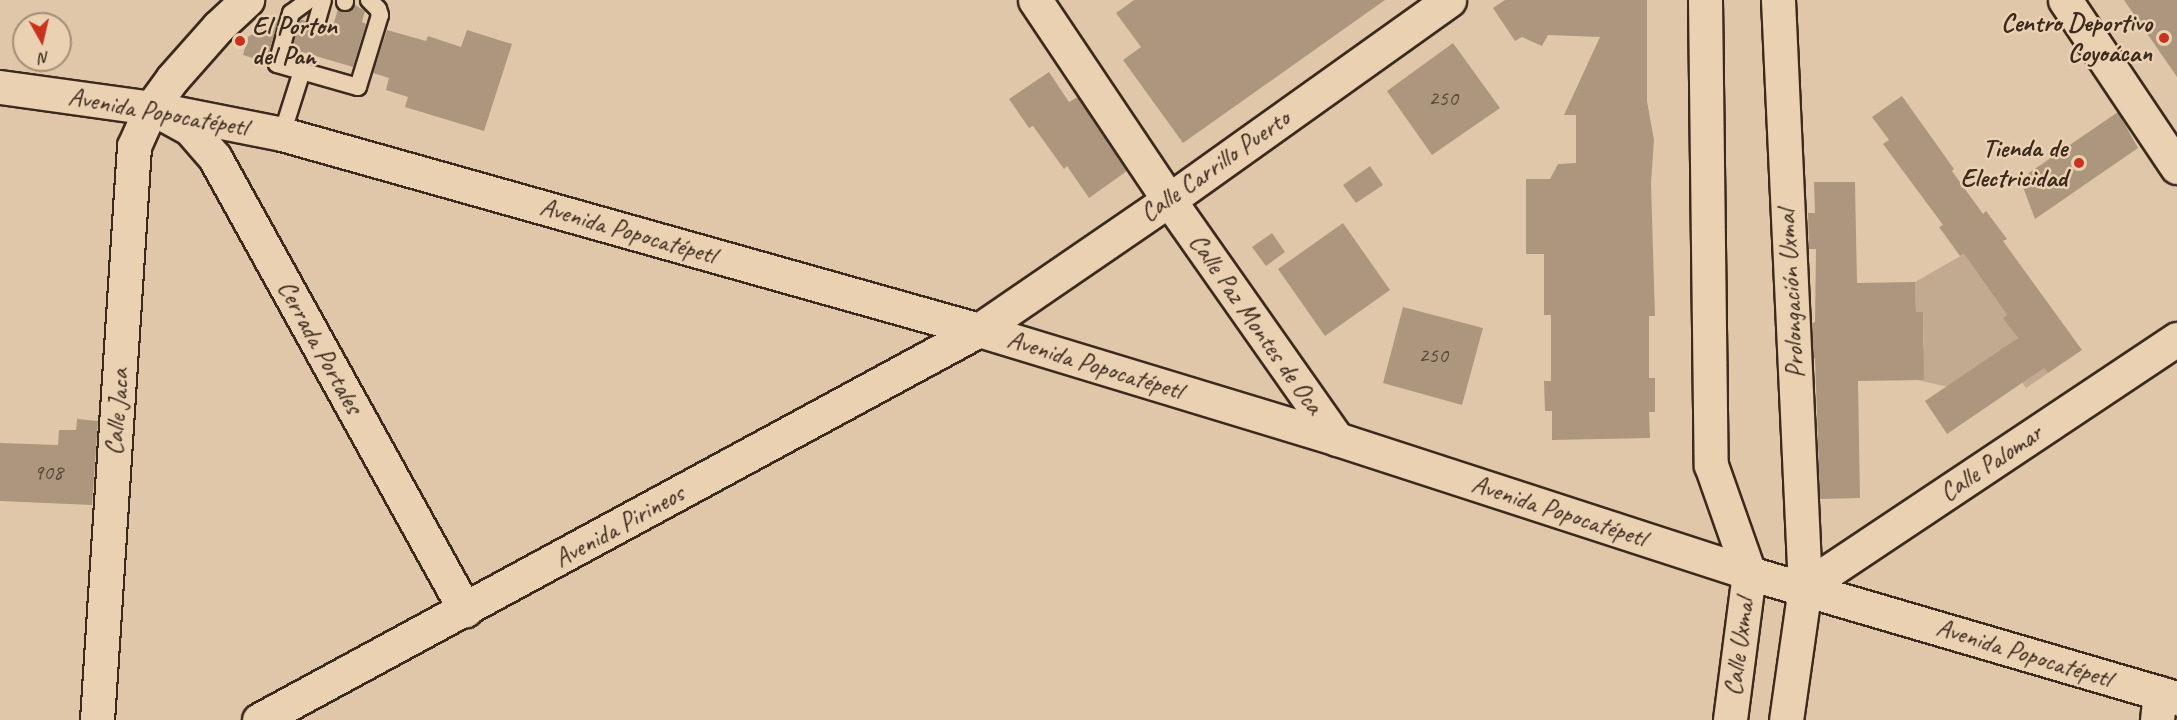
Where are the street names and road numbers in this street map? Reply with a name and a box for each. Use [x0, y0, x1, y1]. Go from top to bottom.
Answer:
street label: Avenida Popocatépetl [66, 81, 250, 143]
street label: Calle Carrillo Puerto [1134, 103, 1296, 229]
street label: Avenida Popocatépetl [537, 191, 719, 271]
street label: Prolongación Uxmal [1771, 208, 1811, 380]
street label: Calle Paz Montes de Oca [1182, 227, 1330, 421]
street label: Cerrada Portales [271, 275, 369, 419]
street label: Avenida Popocatépetl [1004, 324, 1186, 406]
street label: Calle Jaca [98, 368, 136, 456]
street label: Calle Palomar [1933, 417, 2049, 509]
street label: Avenida Popocatépetl [1468, 468, 1650, 554]
street label: Avenida Pirineos [549, 478, 689, 574]
street label: Calle Uxmal [1717, 595, 1761, 699]
street label: Avenida Popocatépetl [1933, 612, 2115, 694]

